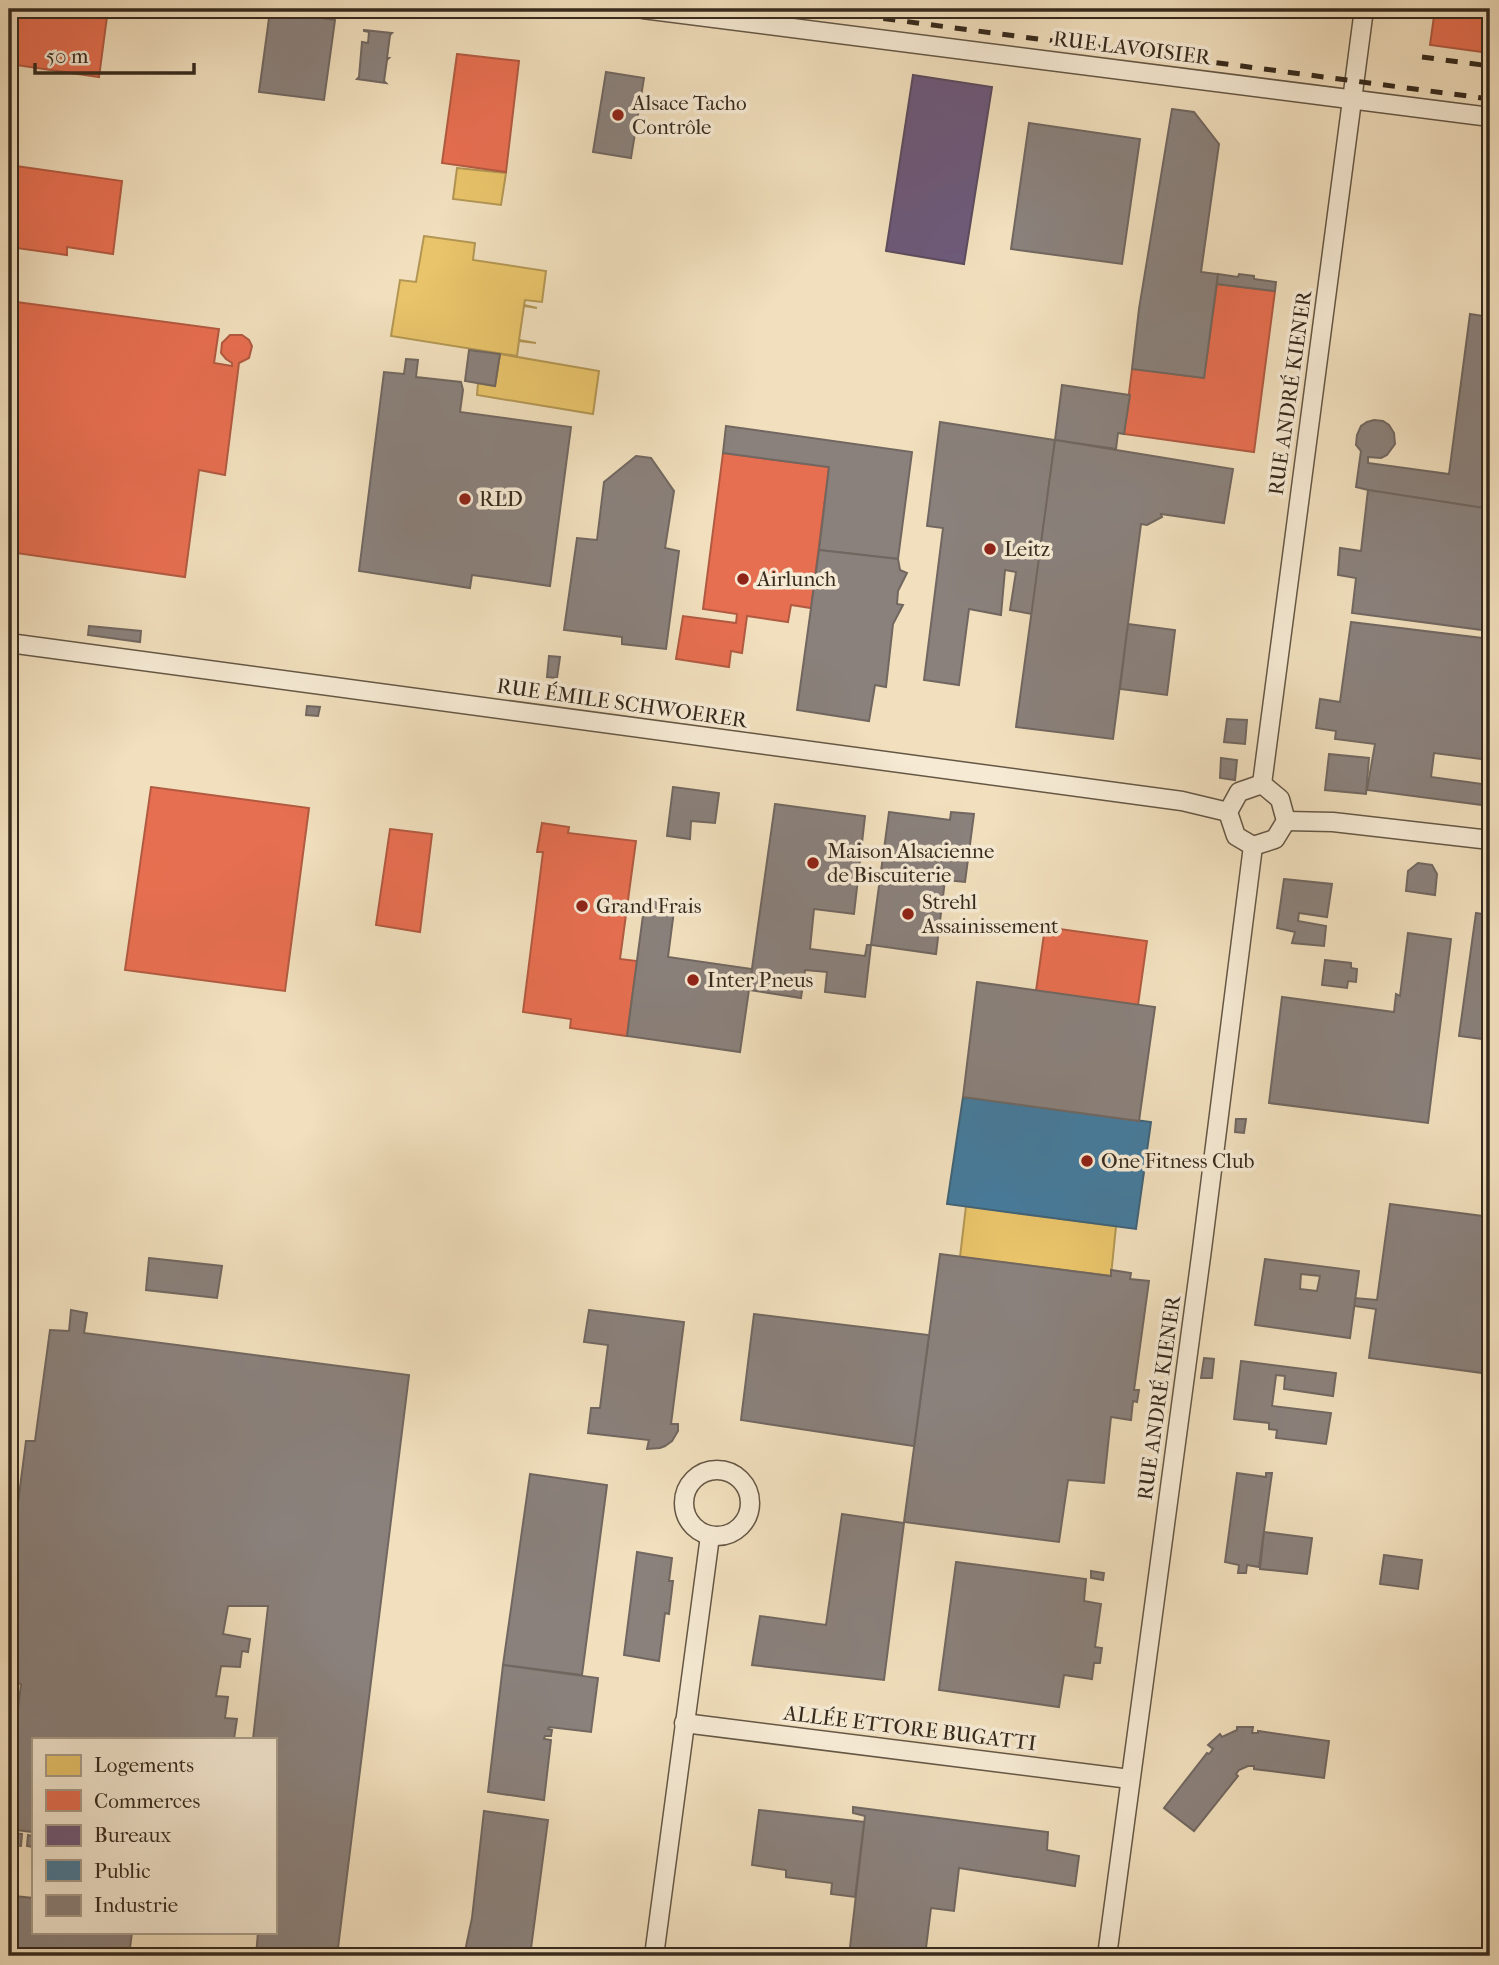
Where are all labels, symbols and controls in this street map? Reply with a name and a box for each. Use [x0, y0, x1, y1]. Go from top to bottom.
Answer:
street label: RUE LAVOISIER [1052, 26, 1213, 70]
scale bar [35, 32, 194, 76]
text: 50 m [46, 44, 89, 68]
place label: Alsace Tacho Contrôle [631, 91, 747, 139]
marker: Alsace Tacho Contrôle [610, 107, 626, 123]
street label: RUE ANDRÉ KIENER [1264, 288, 1316, 497]
place label: RLD [479, 487, 523, 511]
marker: RLD [457, 491, 473, 507]
place label: Leitz [1004, 537, 1050, 561]
marker: Leitz [982, 541, 998, 557]
place label: Airlunch [756, 567, 836, 591]
marker: Airlunch [735, 571, 751, 587]
street label: RUE ÉMILE SCHWOERER [495, 674, 749, 733]
place label: Maison Alsacienne de Biscuiterie [827, 839, 994, 887]
marker: Maison Alsacienne de Biscuiterie [805, 855, 821, 871]
place label: Strehl Assainissement [921, 890, 1059, 938]
place label: Grand Frais [596, 894, 702, 918]
marker: Grand Frais [574, 898, 590, 914]
marker: Strehl Assainissement [900, 906, 916, 922]
place label: Inter Pneus [707, 968, 814, 992]
marker: Inter Pneus [685, 972, 701, 988]
place label: One Fitness Club [1101, 1149, 1255, 1173]
marker: One Fitness Club [1079, 1153, 1095, 1169]
street label: RUE ANDRÉ KIENER [1133, 1293, 1185, 1502]
street label: ALLÉE ETTORE BUGATTI [781, 1700, 1038, 1755]
legend [32, 1738, 276, 1934]
text: Logements [94, 1753, 194, 1777]
text: Commerces [94, 1789, 200, 1813]
text: Bureaux [94, 1823, 171, 1847]
text: Public [94, 1859, 150, 1883]
text: Industrie [94, 1893, 178, 1917]

